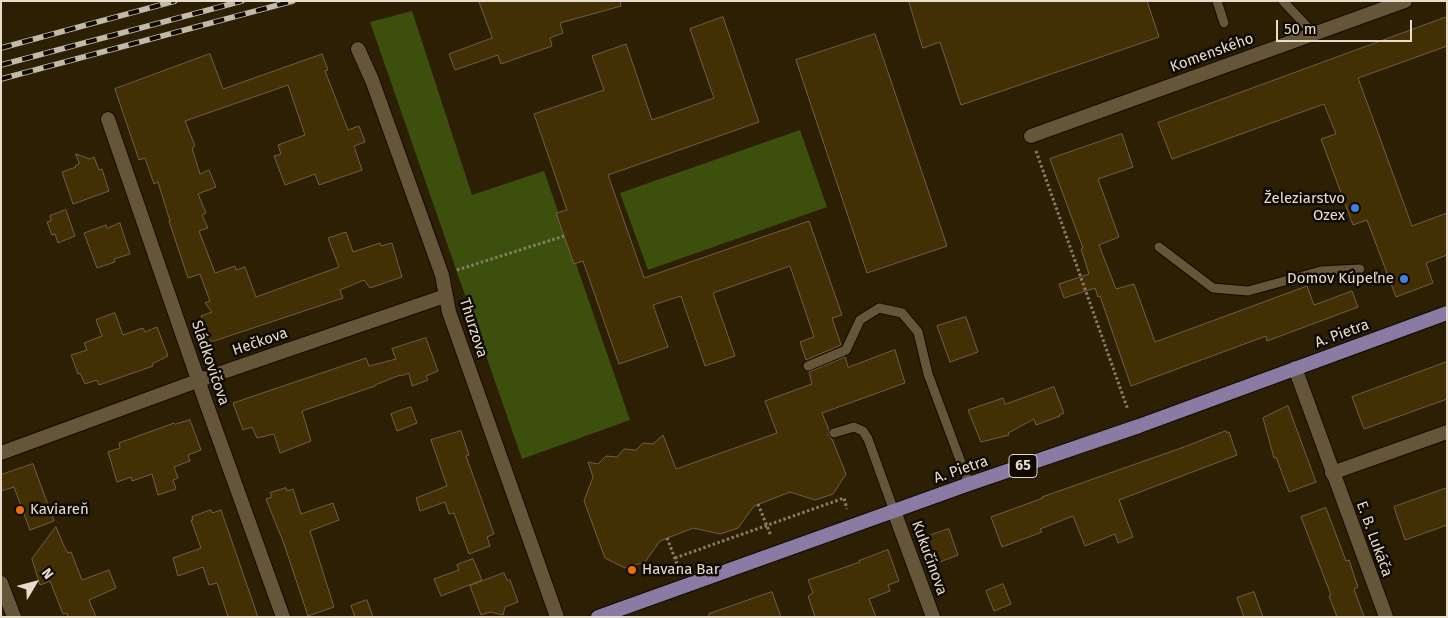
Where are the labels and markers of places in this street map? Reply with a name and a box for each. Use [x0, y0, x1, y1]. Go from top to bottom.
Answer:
place label: Železiarstvo Ozex [1264, 190, 1345, 225]
marker: Železiarstvo Ozex [1349, 202, 1361, 214]
place label: Domov Kúpeľne [1287, 270, 1394, 288]
marker: Domov Kúpeľne [1398, 273, 1410, 285]
place label: Kaviareň [30, 501, 89, 519]
marker: Kaviareň [14, 504, 26, 516]
place label: Havana Bar [642, 561, 719, 579]
marker: Havana Bar [626, 564, 638, 576]

